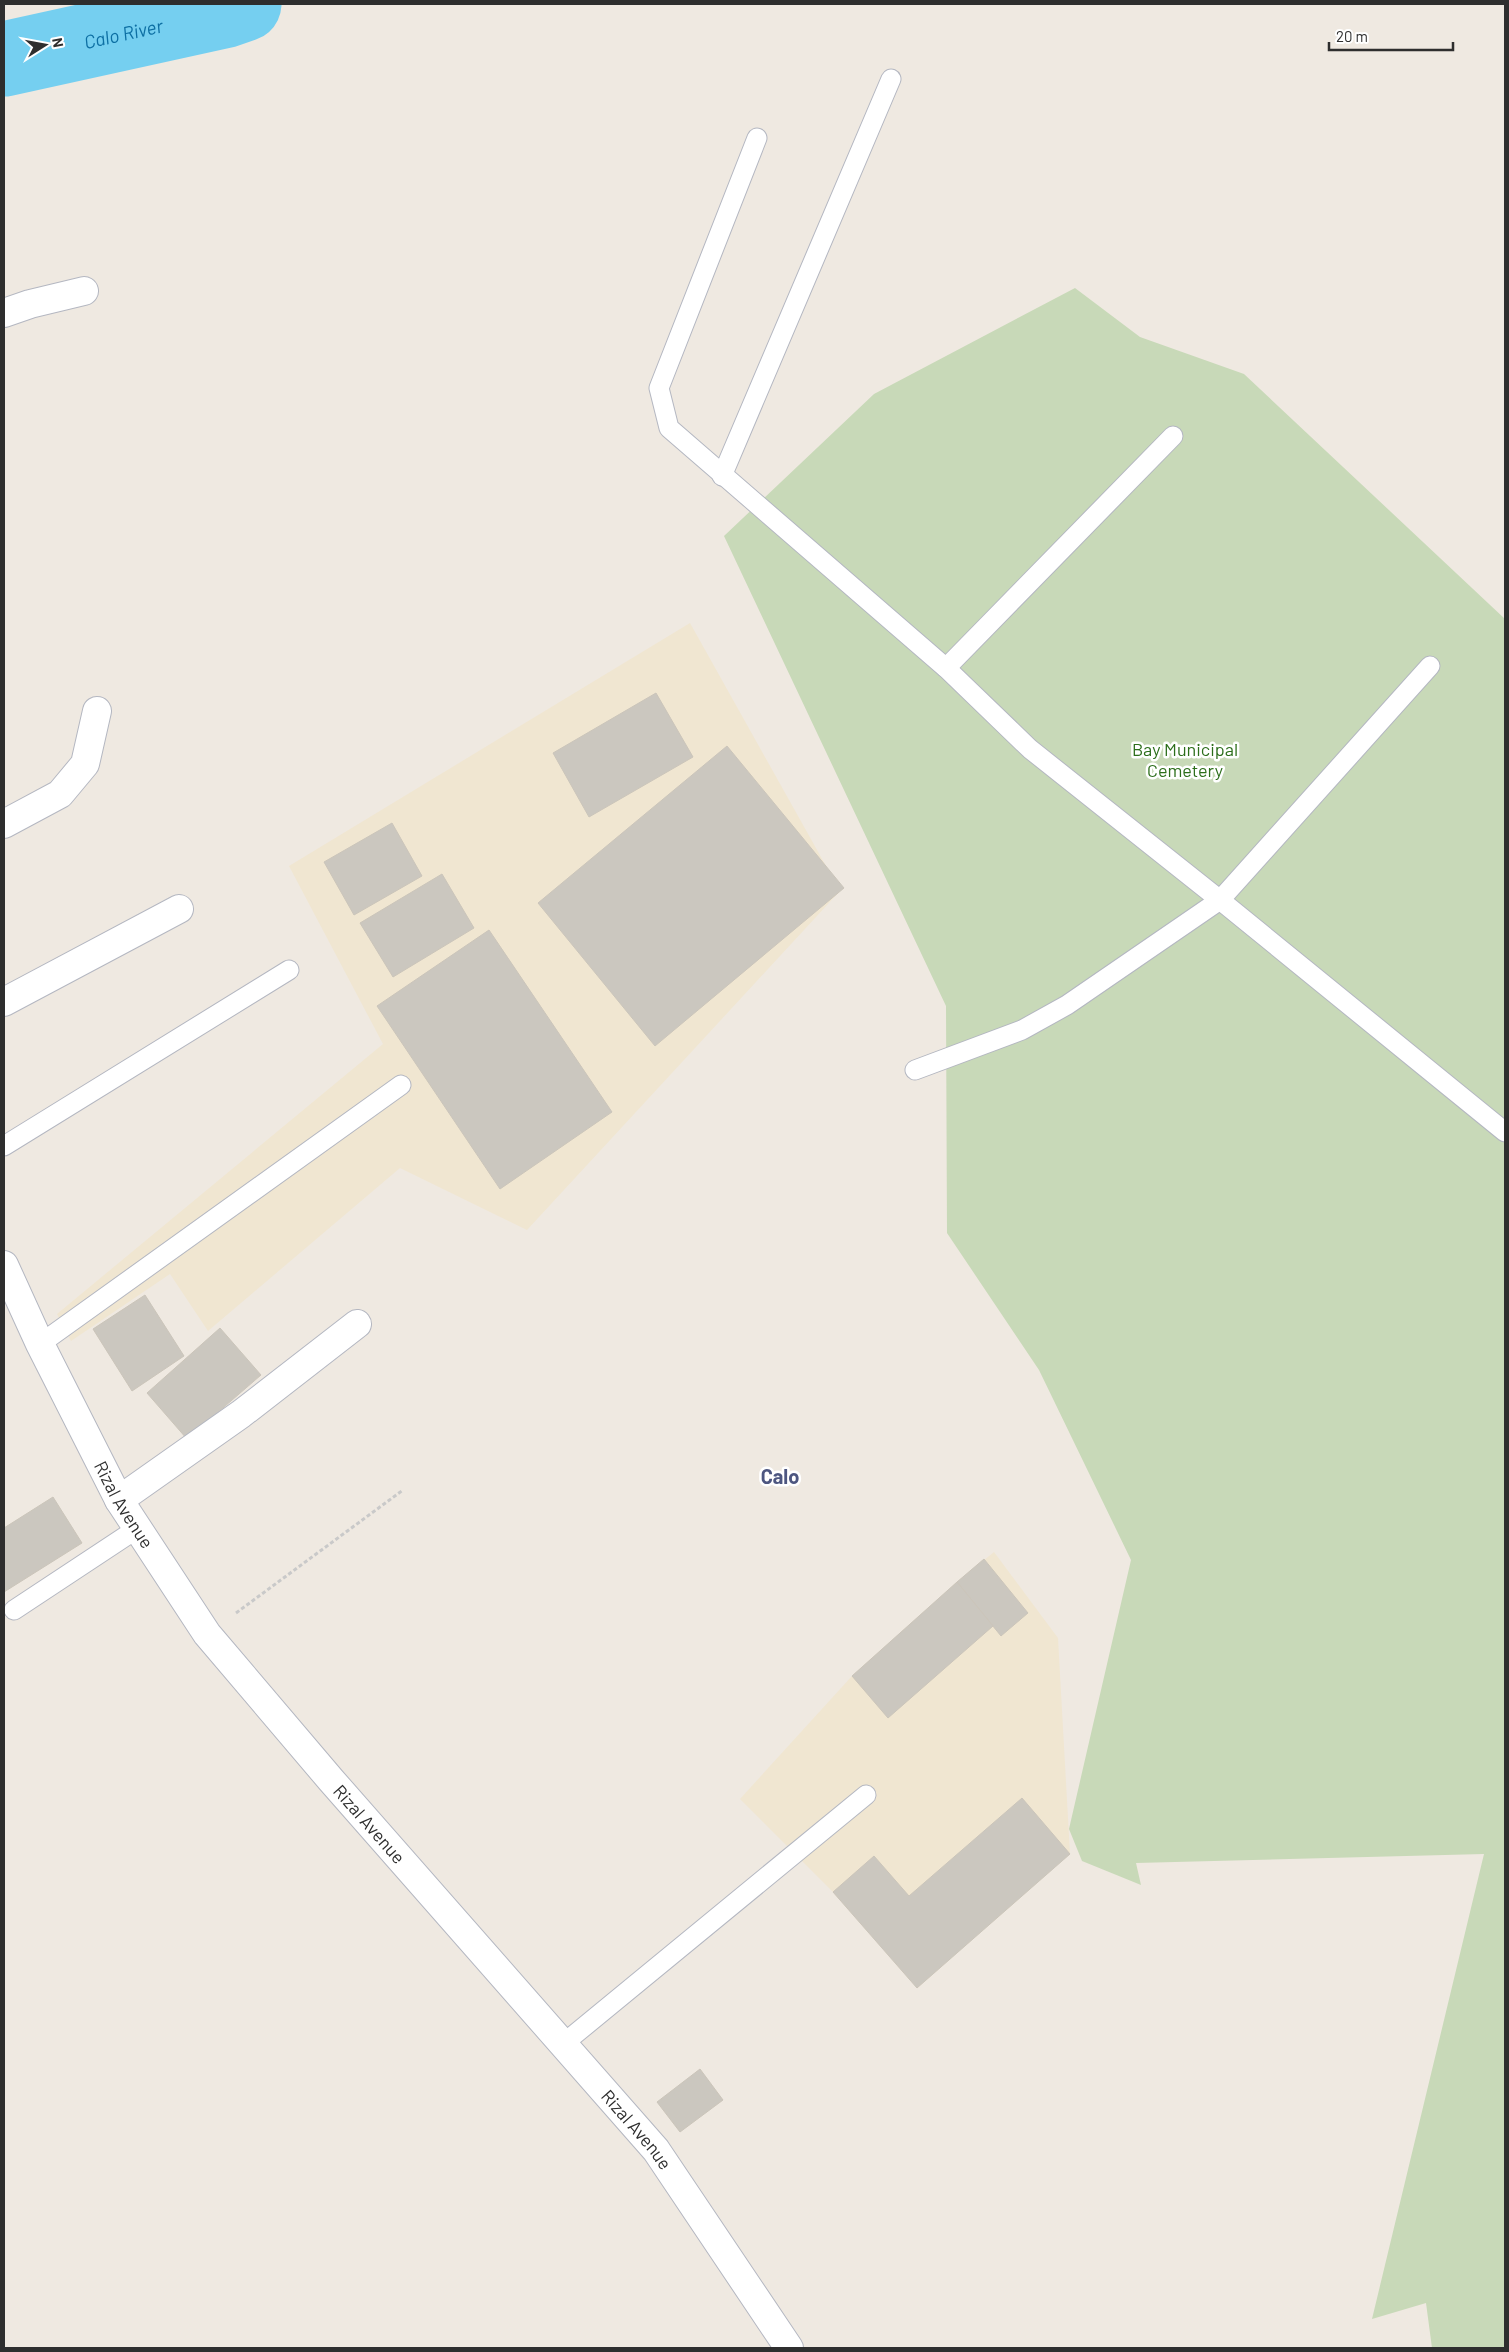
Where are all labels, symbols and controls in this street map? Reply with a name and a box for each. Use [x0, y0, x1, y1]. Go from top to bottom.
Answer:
water label: Calo River [82, 13, 166, 53]
north arrow [20, 20, 70, 70]
scale bar [1329, 20, 1453, 52]
text: 20 m [1336, 27, 1368, 45]
text: N [49, 36, 67, 49]
park label: Bay Municipal Cemetery [1132, 738, 1238, 781]
street label: Rizal Avenue [90, 1457, 159, 1552]
district label: Calo [761, 1464, 799, 1488]
street label: Rizal Avenue [329, 1780, 410, 1868]
street label: Rizal Avenue [597, 2085, 677, 2173]

